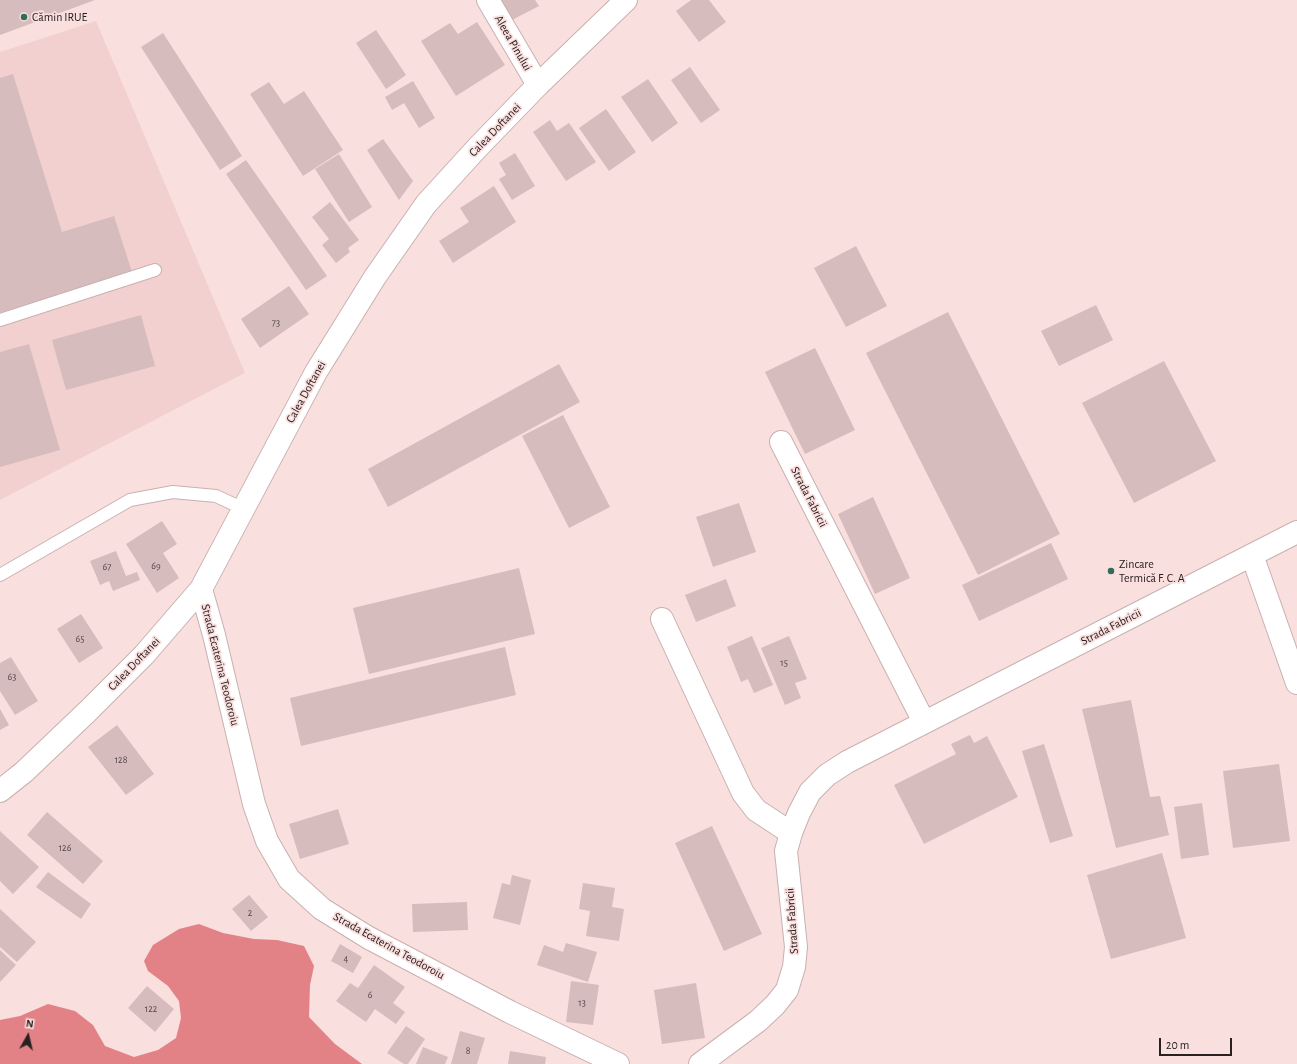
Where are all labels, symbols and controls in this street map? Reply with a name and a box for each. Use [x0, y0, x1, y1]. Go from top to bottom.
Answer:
place label: Cămin IRUE [32, 10, 87, 24]
marker: Cămin IRUE [19, 12, 29, 22]
street label: Aleea Pinului [491, 13, 535, 73]
street label: Calea Doftanei [466, 100, 524, 160]
house number: 73 [272, 317, 280, 329]
street label: Calea Doftanei [283, 358, 329, 426]
street label: Strada Fabricii [788, 464, 830, 530]
place label: Zincare Termică F. C. A [1119, 557, 1185, 585]
house number: 69 [151, 560, 161, 572]
house number: 67 [103, 561, 111, 573]
marker: Zincare Termică F. C. A [1106, 566, 1116, 576]
street label: Strada Ecaterina Teodoroiu [198, 603, 242, 727]
street label: Strada Fabricii [1078, 606, 1144, 648]
house number: 65 [76, 633, 84, 645]
street label: Calea Doftanei [105, 634, 163, 694]
house number: 15 [780, 657, 788, 669]
house number: 63 [8, 671, 16, 683]
house number: 128 [115, 754, 127, 766]
house number: 126 [59, 842, 71, 854]
street label: Strada Fabricii [783, 887, 801, 955]
house number: 2 [248, 907, 252, 919]
street label: Strada Ecaterina Teodoroiu [331, 909, 447, 983]
house number: 4 [344, 953, 348, 965]
house number: 6 [368, 989, 372, 1001]
house number: 13 [578, 997, 586, 1009]
house number: 122 [145, 1003, 157, 1015]
north arrow [8, 1016, 48, 1056]
text: N [25, 1018, 34, 1030]
scale bar [1161, 1030, 1234, 1056]
text: 20 m [1166, 1039, 1189, 1051]
house number: 8 [466, 1045, 470, 1057]

